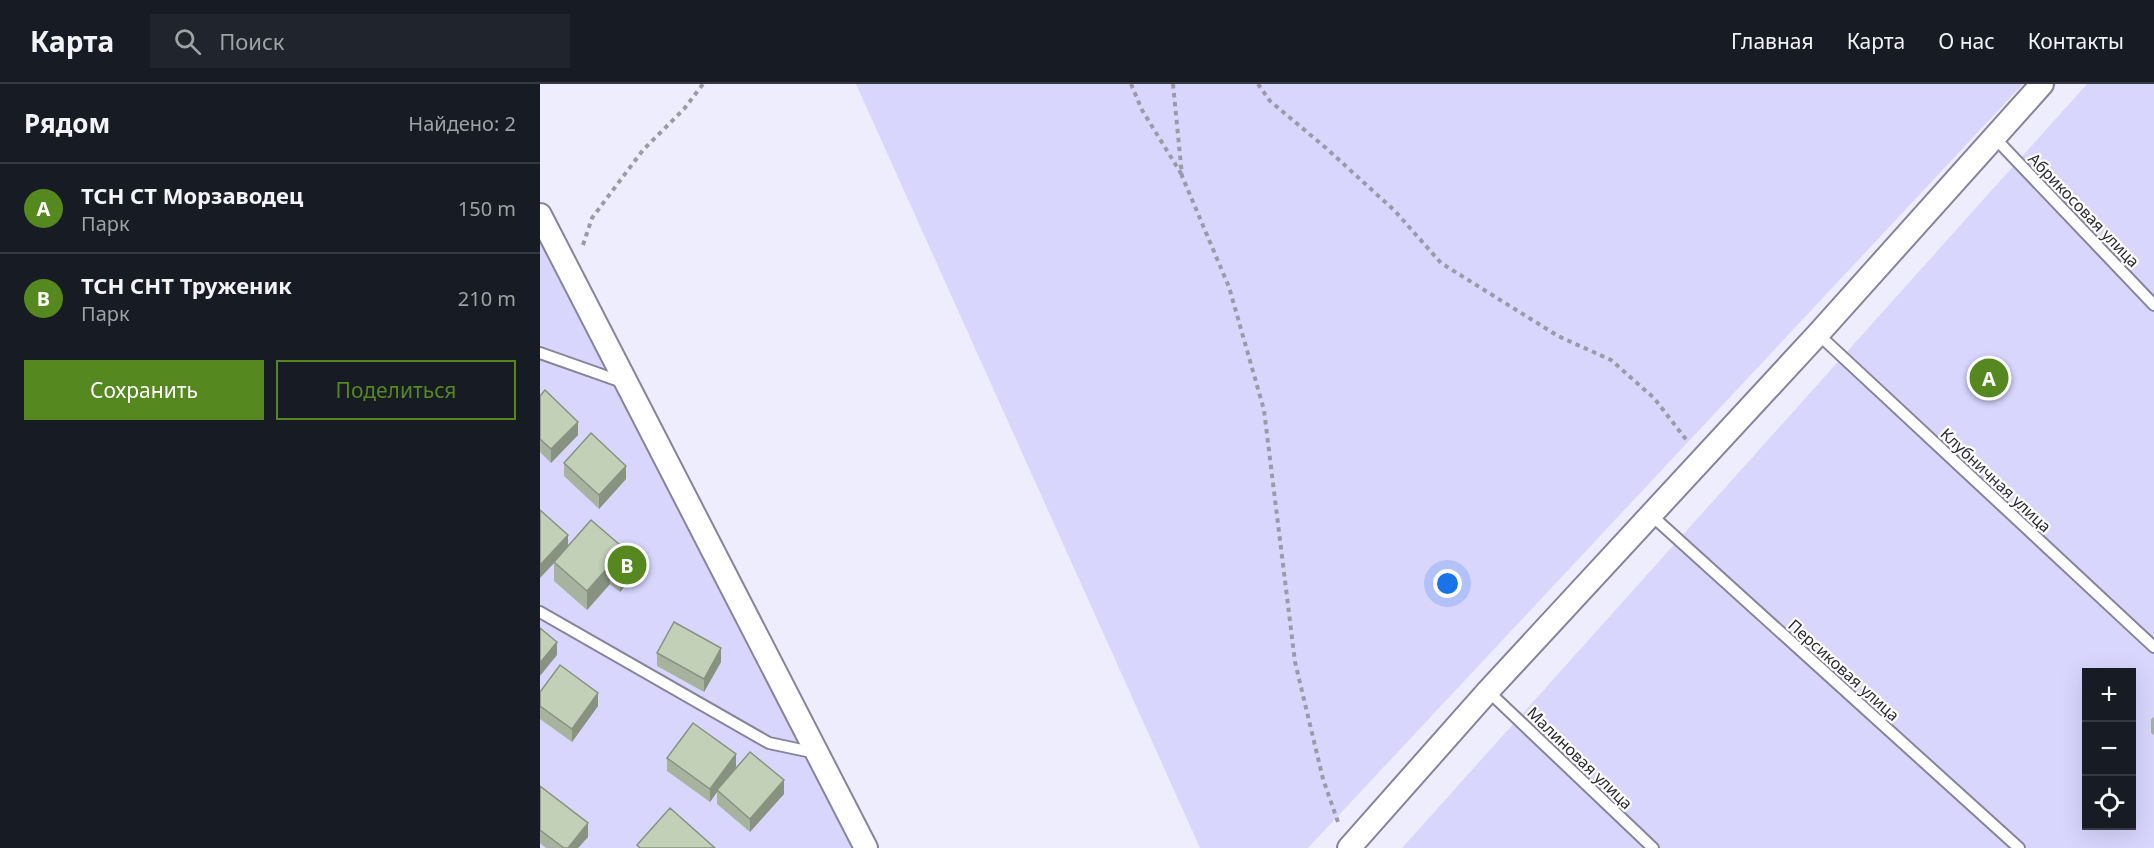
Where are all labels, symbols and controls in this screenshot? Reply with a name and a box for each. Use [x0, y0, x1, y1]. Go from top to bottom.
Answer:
search box [150, 14, 570, 68]
text: Карта [30, 22, 114, 60]
icon: search [171, 25, 204, 58]
text: Поиск [219, 26, 285, 56]
text: Главная [1731, 27, 1814, 55]
text: Карта [1847, 27, 1905, 55]
text: О нас [1938, 27, 1995, 55]
text: Контакты [2028, 27, 2124, 55]
text: Рядом [24, 105, 110, 141]
text: Найдено: 2 [408, 110, 516, 137]
street label: Абрикосовая улица [2024, 148, 2144, 272]
text: ТСН СТ Морзаводец [81, 180, 303, 210]
text: A [37, 195, 50, 222]
text: 150 m [458, 195, 516, 222]
text: Парк [81, 210, 130, 237]
text: ТСН СНТ Труженик [81, 270, 292, 300]
text: B [37, 285, 50, 312]
text: 210 m [458, 285, 516, 312]
text: Парк [81, 300, 130, 327]
pin: A [1970, 356, 2008, 400]
button: Сохранить [24, 360, 264, 420]
button: Поделиться [276, 360, 516, 420]
street label: Клубничная улица [1936, 423, 2056, 537]
pin: B [608, 542, 646, 588]
your location [1433, 569, 1462, 598]
street label: Персиковая улица [1784, 614, 1904, 726]
map controls [2082, 668, 2136, 830]
button: + [2082, 668, 2136, 722]
street label: Малиновая улица [1522, 702, 1638, 814]
button: − [2082, 722, 2136, 776]
button: locate [2082, 776, 2136, 830]

